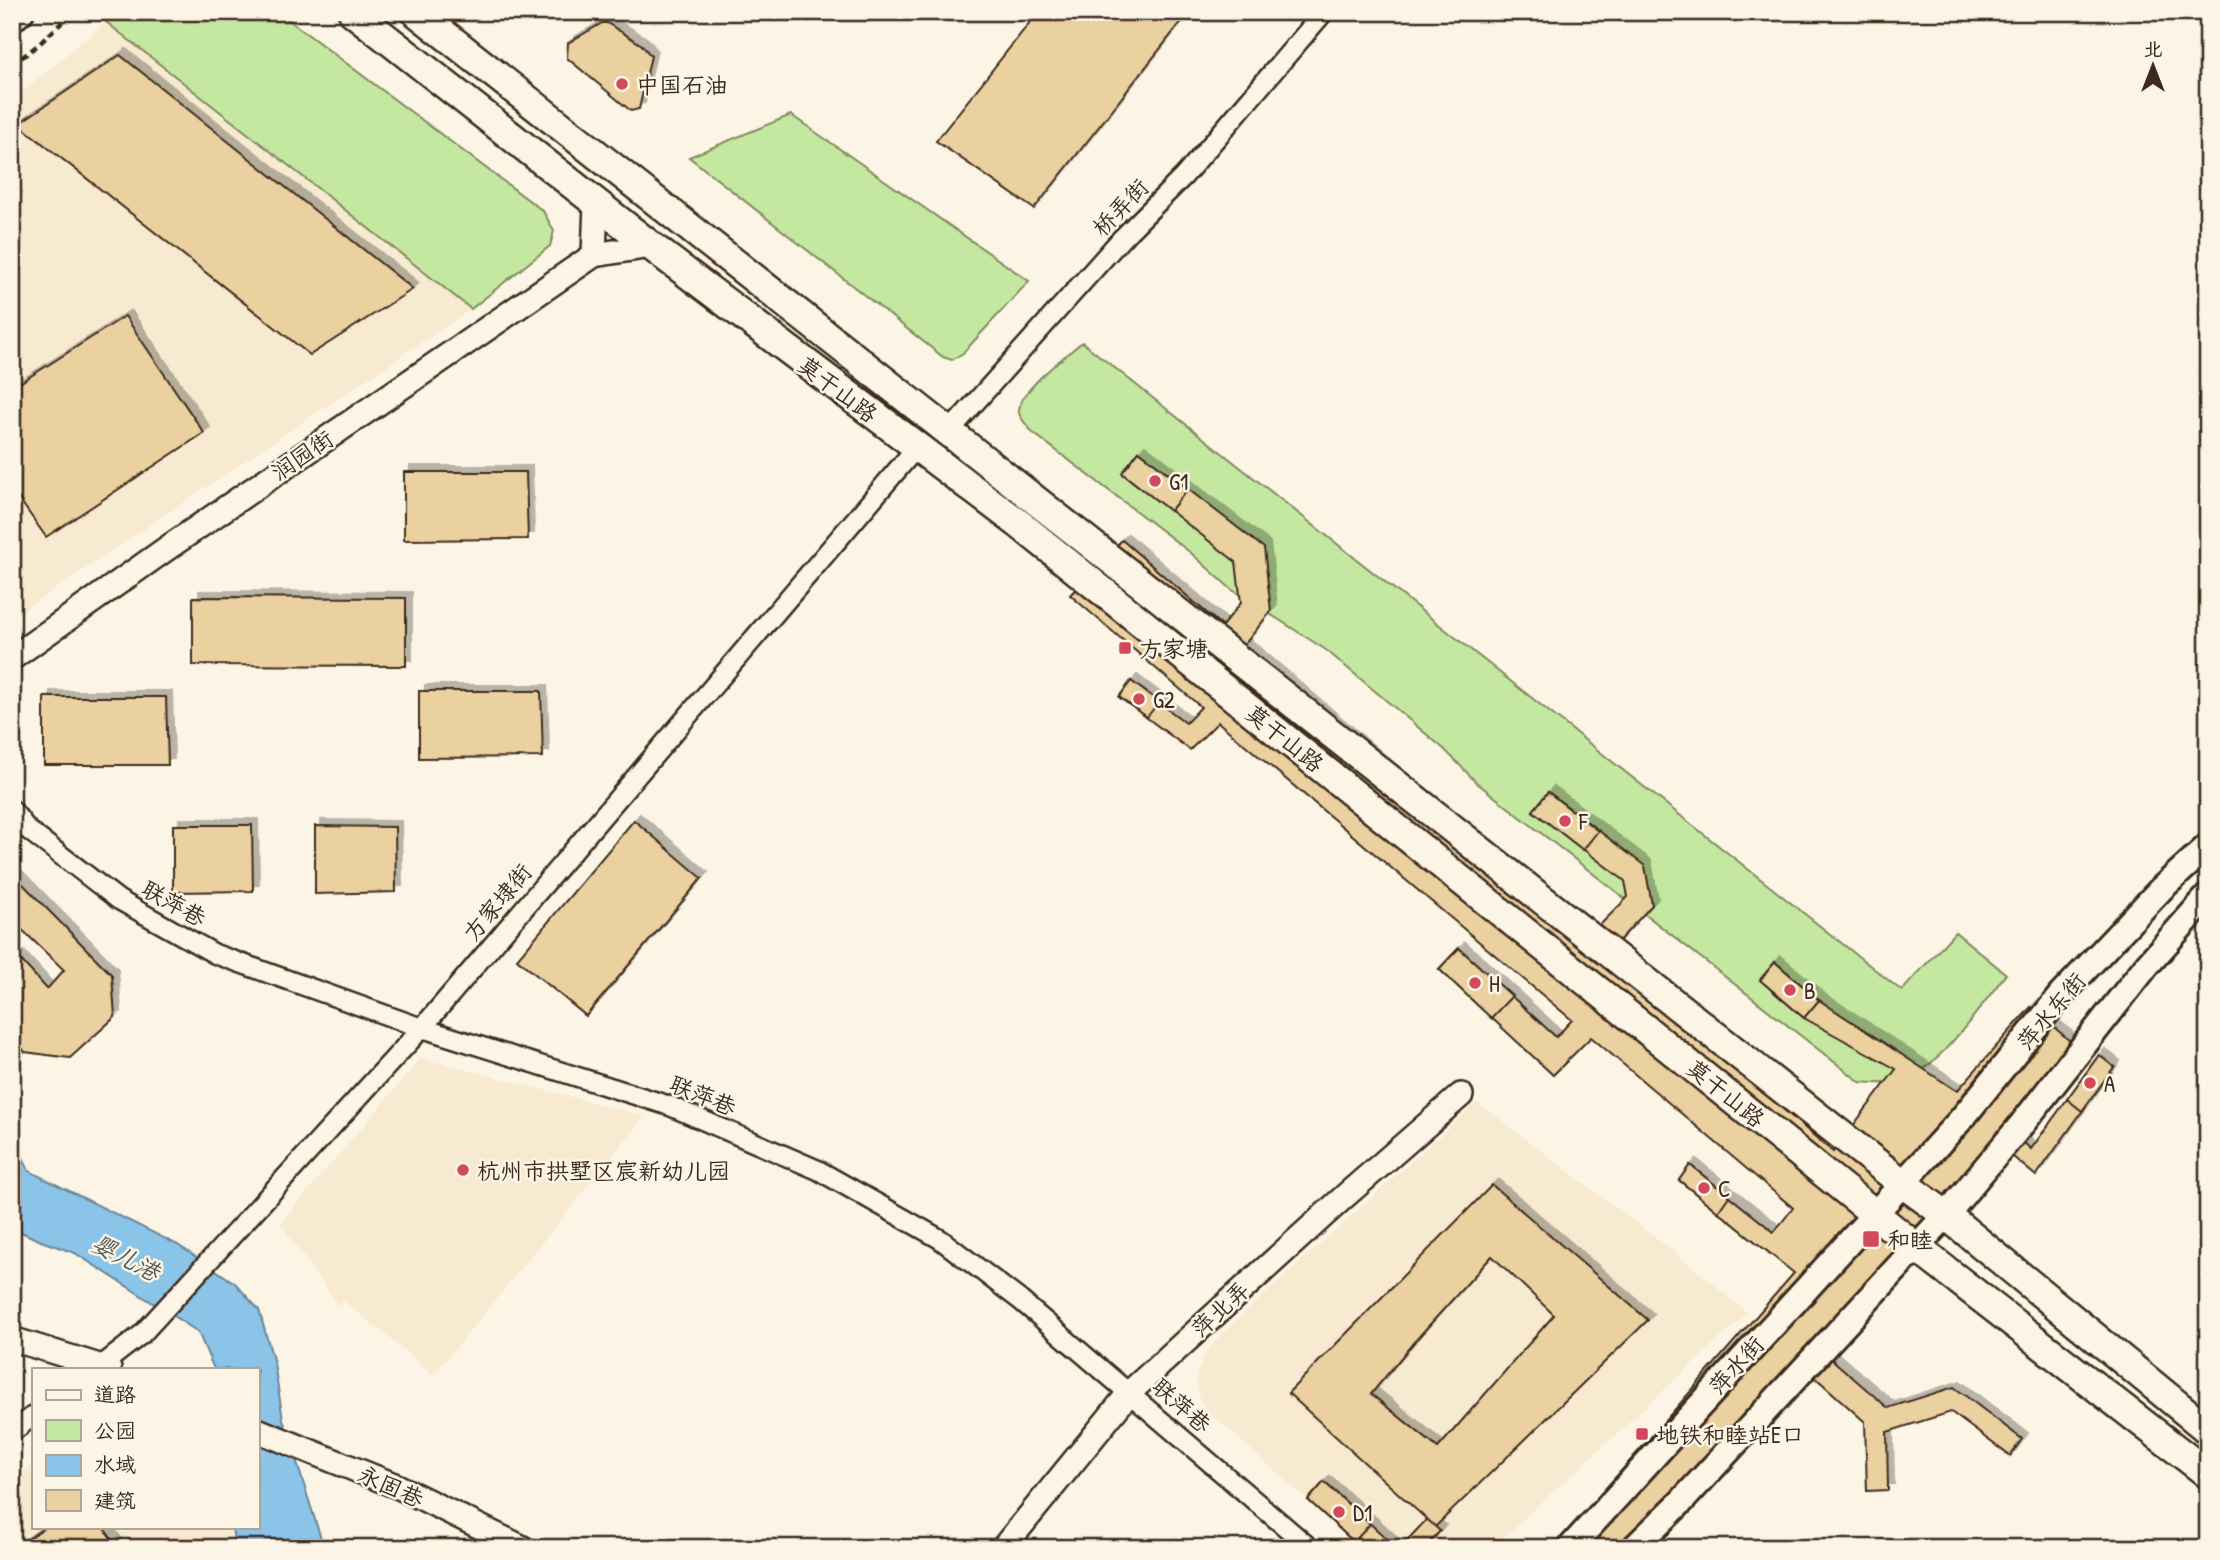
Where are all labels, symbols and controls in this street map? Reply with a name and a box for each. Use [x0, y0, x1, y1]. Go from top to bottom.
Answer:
north arrow [2118, 32, 2188, 102]
text: 北 [2143, 36, 2163, 62]
place label: 中国石油 [636, 69, 728, 100]
marker: 中国石油 [614, 76, 630, 92]
street label: 桥弄街 [1085, 171, 1155, 243]
street label: 莫干山路 [792, 349, 884, 429]
street label: 润园街 [265, 423, 339, 487]
place label: G1 [1169, 466, 1188, 497]
marker: G1 [1147, 473, 1163, 489]
place label: 方家塘 [1139, 633, 1208, 664]
marker: 方家塘 [1117, 640, 1133, 656]
place label: G2 [1153, 684, 1175, 715]
marker: G2 [1131, 691, 1147, 707]
street label: 莫干山路 [1239, 697, 1331, 779]
place label: F [1578, 806, 1589, 837]
marker: F [1557, 813, 1573, 829]
street label: 方家埭街 [456, 857, 538, 947]
street label: 联萍巷 [136, 873, 213, 934]
street label: 萍水东街 [2010, 966, 2092, 1056]
place label: H [1489, 968, 1500, 999]
marker: H [1467, 975, 1483, 991]
place label: B [1804, 975, 1816, 1006]
marker: B [1782, 982, 1798, 998]
street label: 莫干山路 [1680, 1052, 1772, 1134]
street label: 联萍巷 [665, 1068, 742, 1123]
place label: A [2104, 1068, 2115, 1099]
marker: A [2082, 1075, 2098, 1091]
place label: 杭州市拱墅区宸新幼儿园 [477, 1155, 730, 1186]
marker: 杭州市拱墅区宸新幼儿园 [455, 1162, 471, 1178]
place label: C [1718, 1173, 1731, 1204]
marker: C [1696, 1180, 1712, 1196]
place label: 和睦 [1887, 1224, 1933, 1255]
water label: 婴儿港 [87, 1226, 167, 1289]
marker: 和睦 [1861, 1229, 1881, 1249]
street label: 萍北弄 [1184, 1274, 1256, 1344]
street label: 萍水街 [1701, 1329, 1771, 1401]
legend [32, 1368, 259, 1528]
street label: 联萍巷 [1146, 1371, 1219, 1440]
text: 道路 [94, 1380, 136, 1409]
text: 公园 [94, 1416, 136, 1445]
place label: 地铁和睦站E口 [1656, 1419, 1804, 1450]
marker: 地铁和睦站E口 [1634, 1426, 1650, 1442]
text: 水域 [94, 1450, 136, 1479]
street label: 永固巷 [353, 1458, 430, 1515]
text: 建筑 [94, 1486, 136, 1515]
place label: D1 [1353, 1497, 1372, 1528]
marker: D1 [1331, 1504, 1347, 1520]

